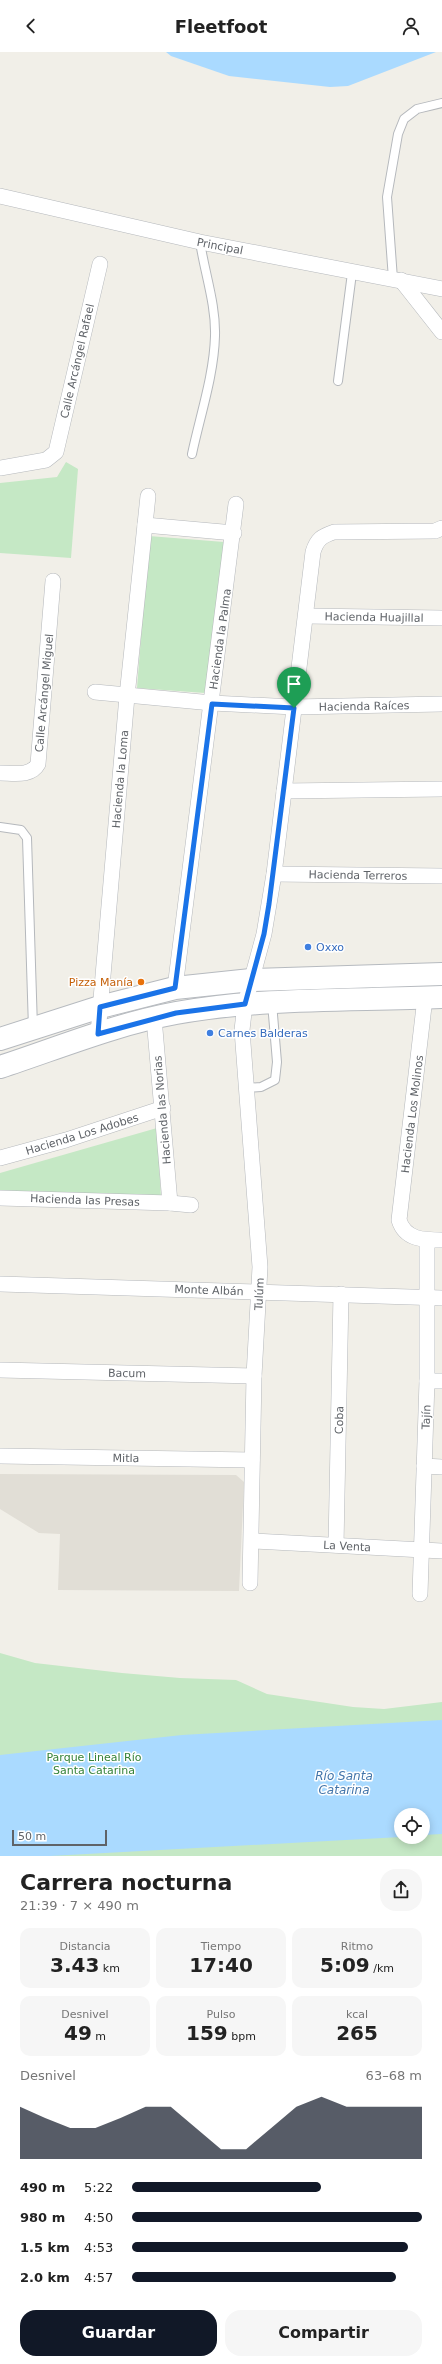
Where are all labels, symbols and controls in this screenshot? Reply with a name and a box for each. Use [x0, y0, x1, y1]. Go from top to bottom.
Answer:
icon: back [20, 15, 42, 37]
icon: person [400, 15, 422, 37]
text: Fleetfoot [175, 16, 267, 37]
street label: Principal [196, 236, 244, 257]
street label: Calle Arcángel Rafael [58, 303, 97, 420]
street label: Hacienda la Palma [207, 588, 234, 690]
street label: Hacienda Huajillal [324, 610, 424, 625]
street label: Calle Arcángel Miguel [33, 633, 56, 753]
pin [277, 667, 311, 708]
icon: arrive [283, 673, 305, 695]
street label: Hacienda Raíces [318, 699, 410, 714]
street label: Hacienda la Loma [110, 729, 131, 829]
street label: Hacienda Terreros [308, 868, 408, 883]
place label: Oxxo [316, 941, 344, 954]
marker: Oxxo [303, 942, 313, 952]
place label: Pizza Manía [69, 976, 133, 989]
marker: Pizza Manía [136, 977, 146, 987]
place label: Carnes Balderas [218, 1027, 308, 1040]
marker: Carnes Balderas [205, 1028, 215, 1038]
street label: Hacienda Los Molinos [399, 1054, 426, 1174]
street label: Hacienda las Norias [151, 1055, 174, 1165]
street label: Hacienda Los Adobes [24, 1111, 140, 1158]
street label: Hacienda las Presas [30, 1192, 140, 1209]
street label: Tulúm [252, 1277, 267, 1312]
street label: Monte Albán [174, 1283, 244, 1298]
street label: Bacum [108, 1367, 146, 1380]
street label: Tajín [420, 1404, 433, 1431]
street label: Coba [333, 1406, 346, 1434]
street label: Mitla [113, 1452, 139, 1465]
street label: La Venta [323, 1539, 371, 1554]
park label: Parque Lineal Río Santa Catarina [46, 1751, 142, 1777]
water label: Río Santa Catarina [315, 1769, 373, 1797]
map controls [394, 1808, 430, 1844]
button: locate [394, 1808, 430, 1844]
scale bar [12, 1828, 107, 1847]
text: 50 m [18, 1830, 46, 1843]
button: share [380, 1869, 422, 1911]
text: Carrera nocturna [20, 1870, 232, 1895]
text: 21:39 · 7 × 490 m [20, 1898, 139, 1913]
text: Distancia [59, 1940, 111, 1953]
text: Tiempo [201, 1940, 241, 1953]
text: Ritmo [341, 1940, 373, 1953]
text: 3.43 [50, 1953, 99, 1977]
text: 17:40 [189, 1953, 253, 1977]
text: 5:09 [320, 1953, 370, 1977]
text: km [99, 1962, 120, 1975]
text: /km [370, 1962, 394, 1975]
text: Desnivel [61, 2008, 109, 2021]
text: Pulso [207, 2008, 235, 2021]
text: kcal [346, 2008, 368, 2021]
text: 49 [64, 2021, 92, 2045]
text: 159 [186, 2021, 228, 2045]
text: 265 [336, 2021, 378, 2045]
text: m [92, 2030, 106, 2043]
text: bpm [228, 2030, 256, 2043]
text: Desnivel [20, 2068, 76, 2083]
text: 63–68 m [366, 2068, 422, 2083]
text: 490 m [20, 2180, 65, 2195]
text: 5:22 [84, 2180, 113, 2195]
text: 980 m [20, 2210, 65, 2225]
text: 4:50 [84, 2210, 113, 2225]
text: 1.5 km [20, 2240, 70, 2255]
text: 4:53 [84, 2240, 113, 2255]
text: 2.0 km [20, 2270, 70, 2285]
text: 4:57 [84, 2270, 113, 2285]
button: Guardar [20, 2310, 217, 2356]
button: Compartir [225, 2310, 422, 2356]

